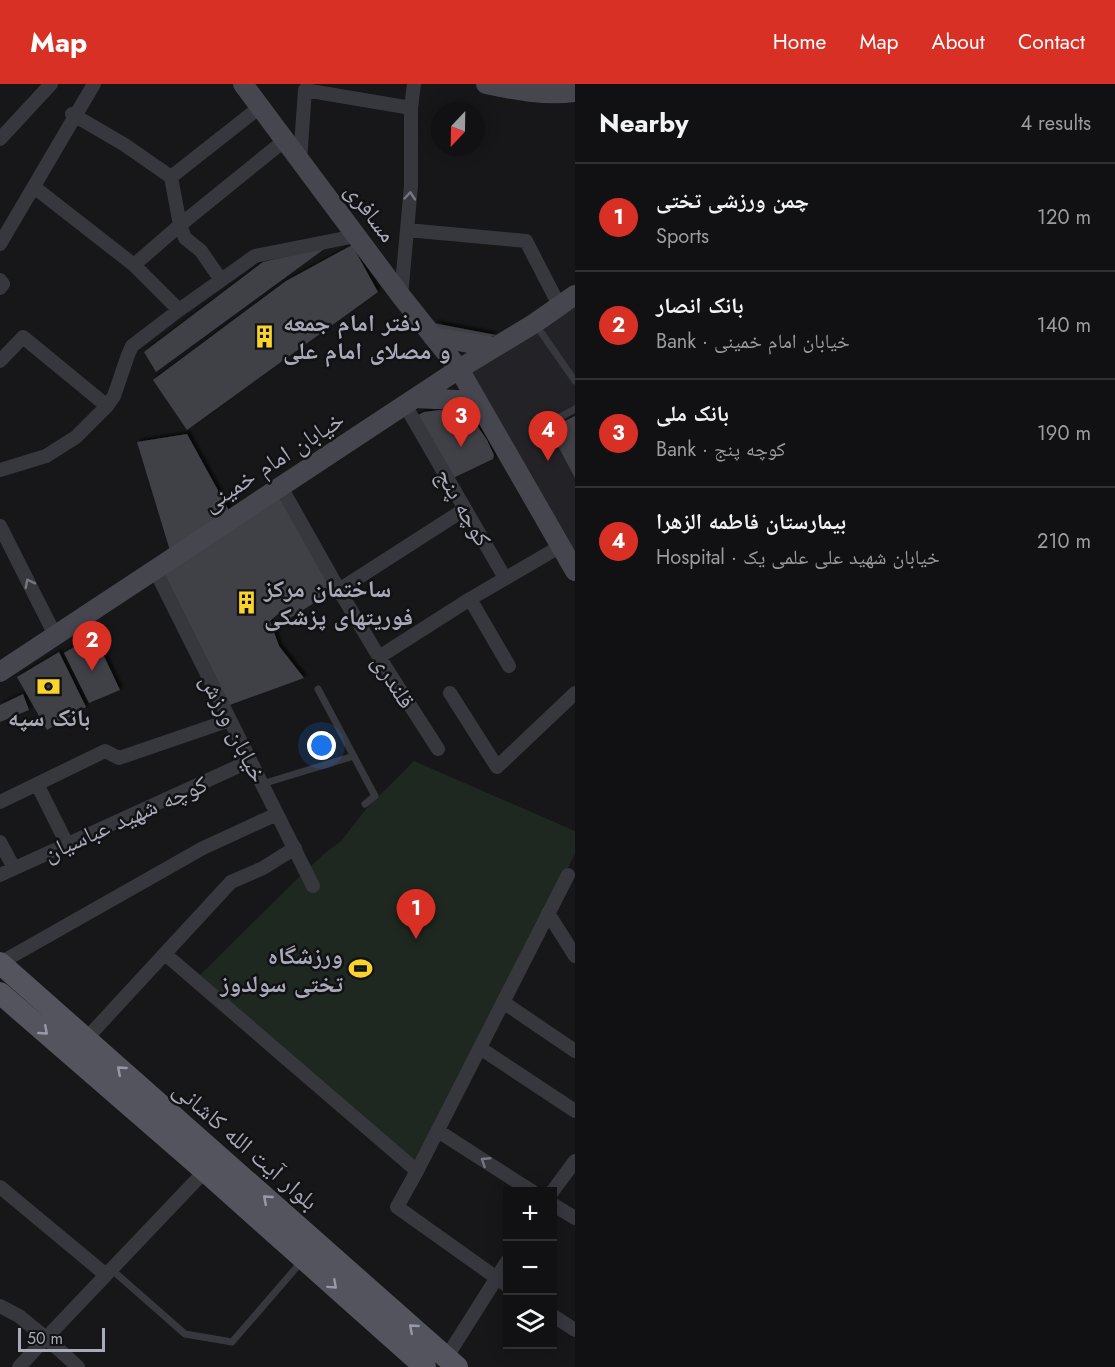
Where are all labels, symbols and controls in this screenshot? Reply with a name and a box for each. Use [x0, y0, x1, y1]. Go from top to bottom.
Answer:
text: Map [30, 22, 87, 63]
text: Home [773, 27, 826, 57]
text: Map [859, 27, 899, 57]
text: About [932, 27, 985, 57]
text: Contact [1018, 27, 1085, 57]
north arrow [431, 102, 485, 156]
text: Nearby [599, 104, 688, 142]
text: 4 results [1020, 109, 1091, 138]
street label: مسافری [337, 174, 405, 250]
text: چمن ورزشی تختی [656, 184, 809, 216]
one-way arrow [403, 192, 416, 201]
text: 1 [613, 203, 624, 232]
text: 120 m [1037, 203, 1091, 232]
text: Sports [656, 222, 709, 251]
text: بانک انصار [656, 289, 743, 321]
place label: دفتر امام جمعه و مصلای امام علی [283, 305, 451, 368]
text: 2 [612, 311, 625, 340]
text: 140 m [1037, 311, 1091, 340]
building icon: دفتر امام جمعه و مصلای امام علی [252, 323, 278, 349]
text: Bank · خیابان امام خمینی [656, 327, 850, 356]
text: بانک ملی [656, 397, 729, 429]
pin: 3 [442, 398, 480, 447]
street label: خیابان امام خمینی [195, 402, 351, 520]
pin: 4 [528, 412, 568, 461]
text: 3 [612, 419, 625, 448]
text: 190 m [1037, 419, 1091, 448]
text: Bank · کوچه پنج [656, 435, 786, 464]
street label: کوچه پنج [427, 461, 501, 553]
text: بیمارستان فاطمه الزهرا [656, 505, 846, 537]
text: 4 [612, 527, 625, 556]
text: 210 m [1037, 527, 1091, 556]
text: Hospital · خیابان شهید علی علمی یک [656, 543, 940, 572]
place label: ساختمان مرکز فوریتهای پزشکی [263, 571, 413, 634]
one-way arrow [24, 579, 36, 590]
building icon: ساختمان مرکز فوریتهای پزشکی [233, 589, 259, 615]
pin: 2 [72, 622, 112, 671]
street label: قلندری [364, 647, 424, 715]
street label: خیابان ورزش [192, 667, 276, 789]
bank icon: بانک سپه [36, 674, 62, 700]
place label: بانک سپه [8, 700, 90, 735]
your location [307, 731, 336, 760]
street label: کوچه شهید عباسیان [37, 766, 213, 870]
pin: 1 [396, 890, 436, 939]
place label: ورزشگاه تختی سولدوز [219, 938, 344, 1001]
sports icon: ورزشگاه تختی سولدوز [348, 956, 374, 982]
one-way arrow [37, 1024, 48, 1035]
one-way arrow [117, 1066, 128, 1077]
street label: بلوار آیت الله کاشانی [166, 1072, 326, 1218]
one-way arrow [481, 1157, 492, 1168]
map controls [503, 1187, 557, 1349]
button: + [503, 1187, 557, 1241]
one-way arrow [263, 1195, 274, 1206]
button: − [503, 1241, 557, 1295]
one-way arrow [326, 1278, 336, 1289]
button: layers [503, 1295, 557, 1349]
one-way arrow [409, 1324, 420, 1335]
scale bar [18, 1325, 105, 1352]
text: 50 m [27, 1327, 63, 1350]

